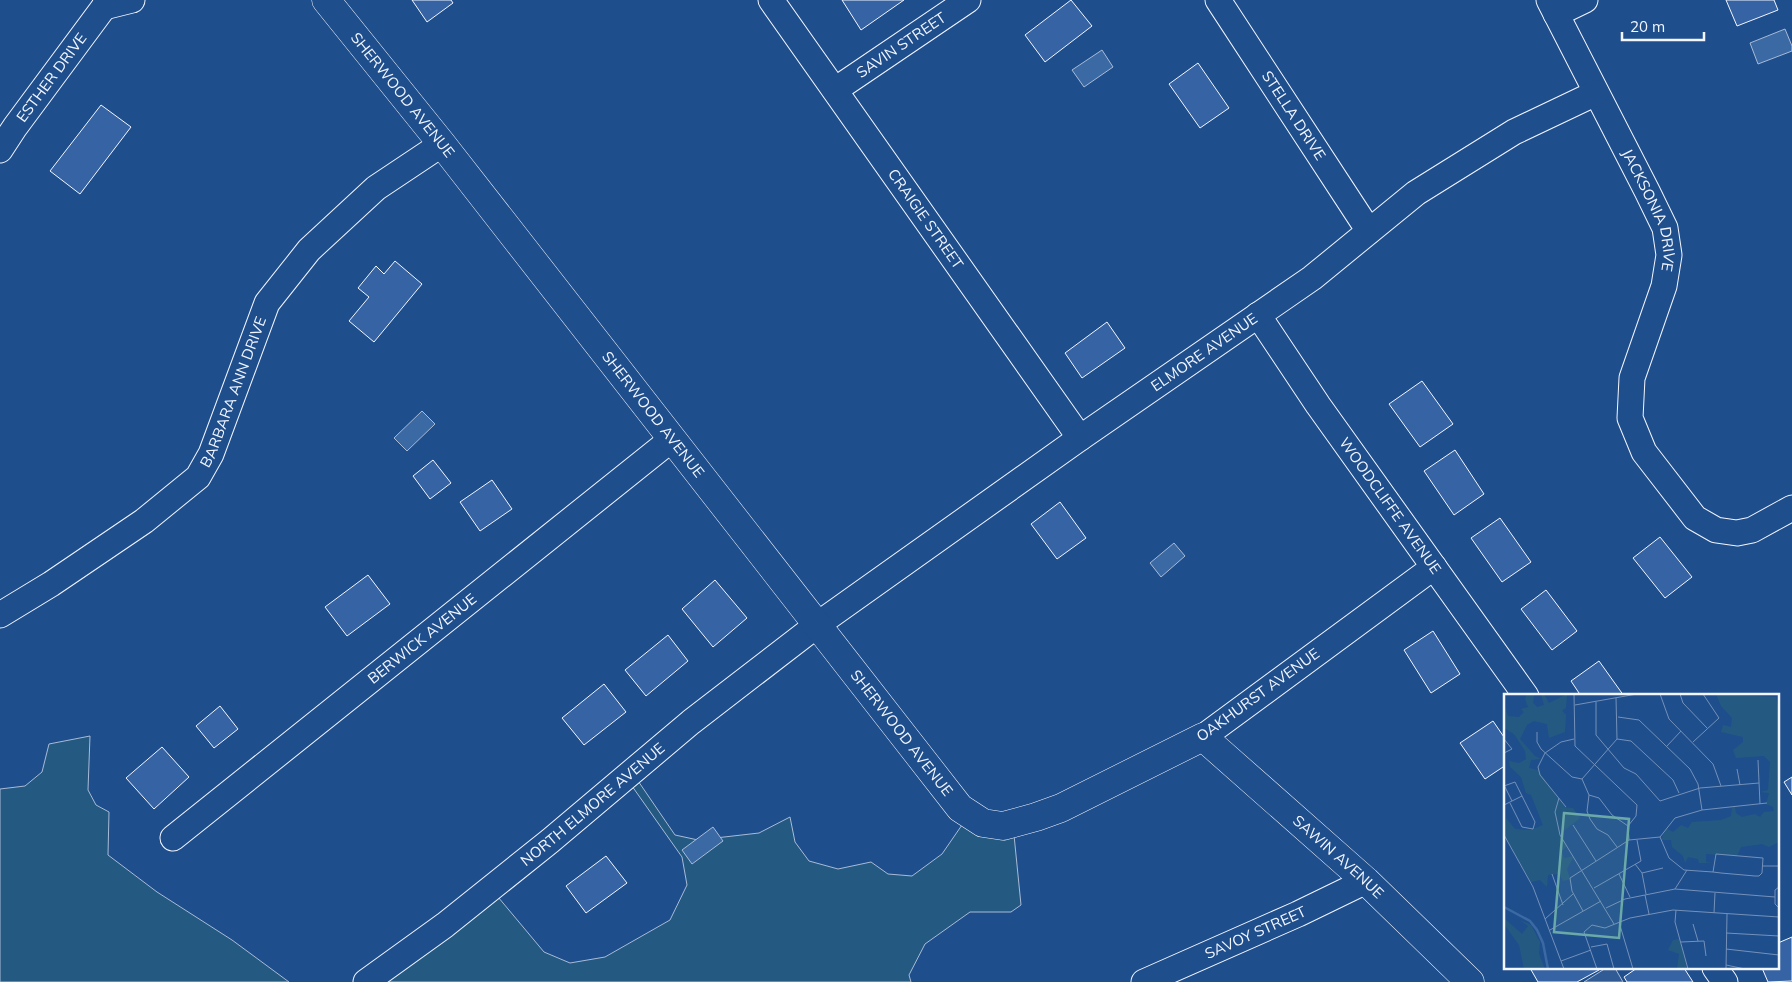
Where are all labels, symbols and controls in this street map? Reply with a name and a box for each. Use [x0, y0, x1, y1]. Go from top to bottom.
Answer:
street label: SAVIN STREET [853, 8, 949, 82]
scale bar [1622, 10, 1704, 42]
text: 20 m [1630, 17, 1665, 36]
street label: SHERWOOD AVENUE [347, 28, 459, 161]
street label: ESTHER DRIVE [12, 29, 91, 126]
street label: STELLA DRIVE [1258, 67, 1330, 164]
street label: JACKSONIA DRIVE [1618, 145, 1679, 273]
street label: CRAIGIE STREET [884, 165, 968, 272]
street label: ELMORE AVENUE [1147, 308, 1261, 395]
street label: BARBARA ANN DRIVE [195, 314, 270, 471]
street label: SHERWOOD AVENUE [598, 347, 709, 481]
street label: WOODCLIFFE AVENUE [1335, 433, 1446, 578]
street label: BERWICK AVENUE [364, 589, 480, 688]
street label: OAKHURST AVENUE [1193, 644, 1323, 746]
street label: SHERWOOD AVENUE [847, 666, 957, 800]
inset map [1504, 694, 1780, 970]
street label: NORTH ELMORE AVENUE [516, 738, 669, 870]
street label: SAWIN AVENUE [1289, 811, 1388, 902]
street label: SAVOY STREET [1202, 901, 1309, 963]

